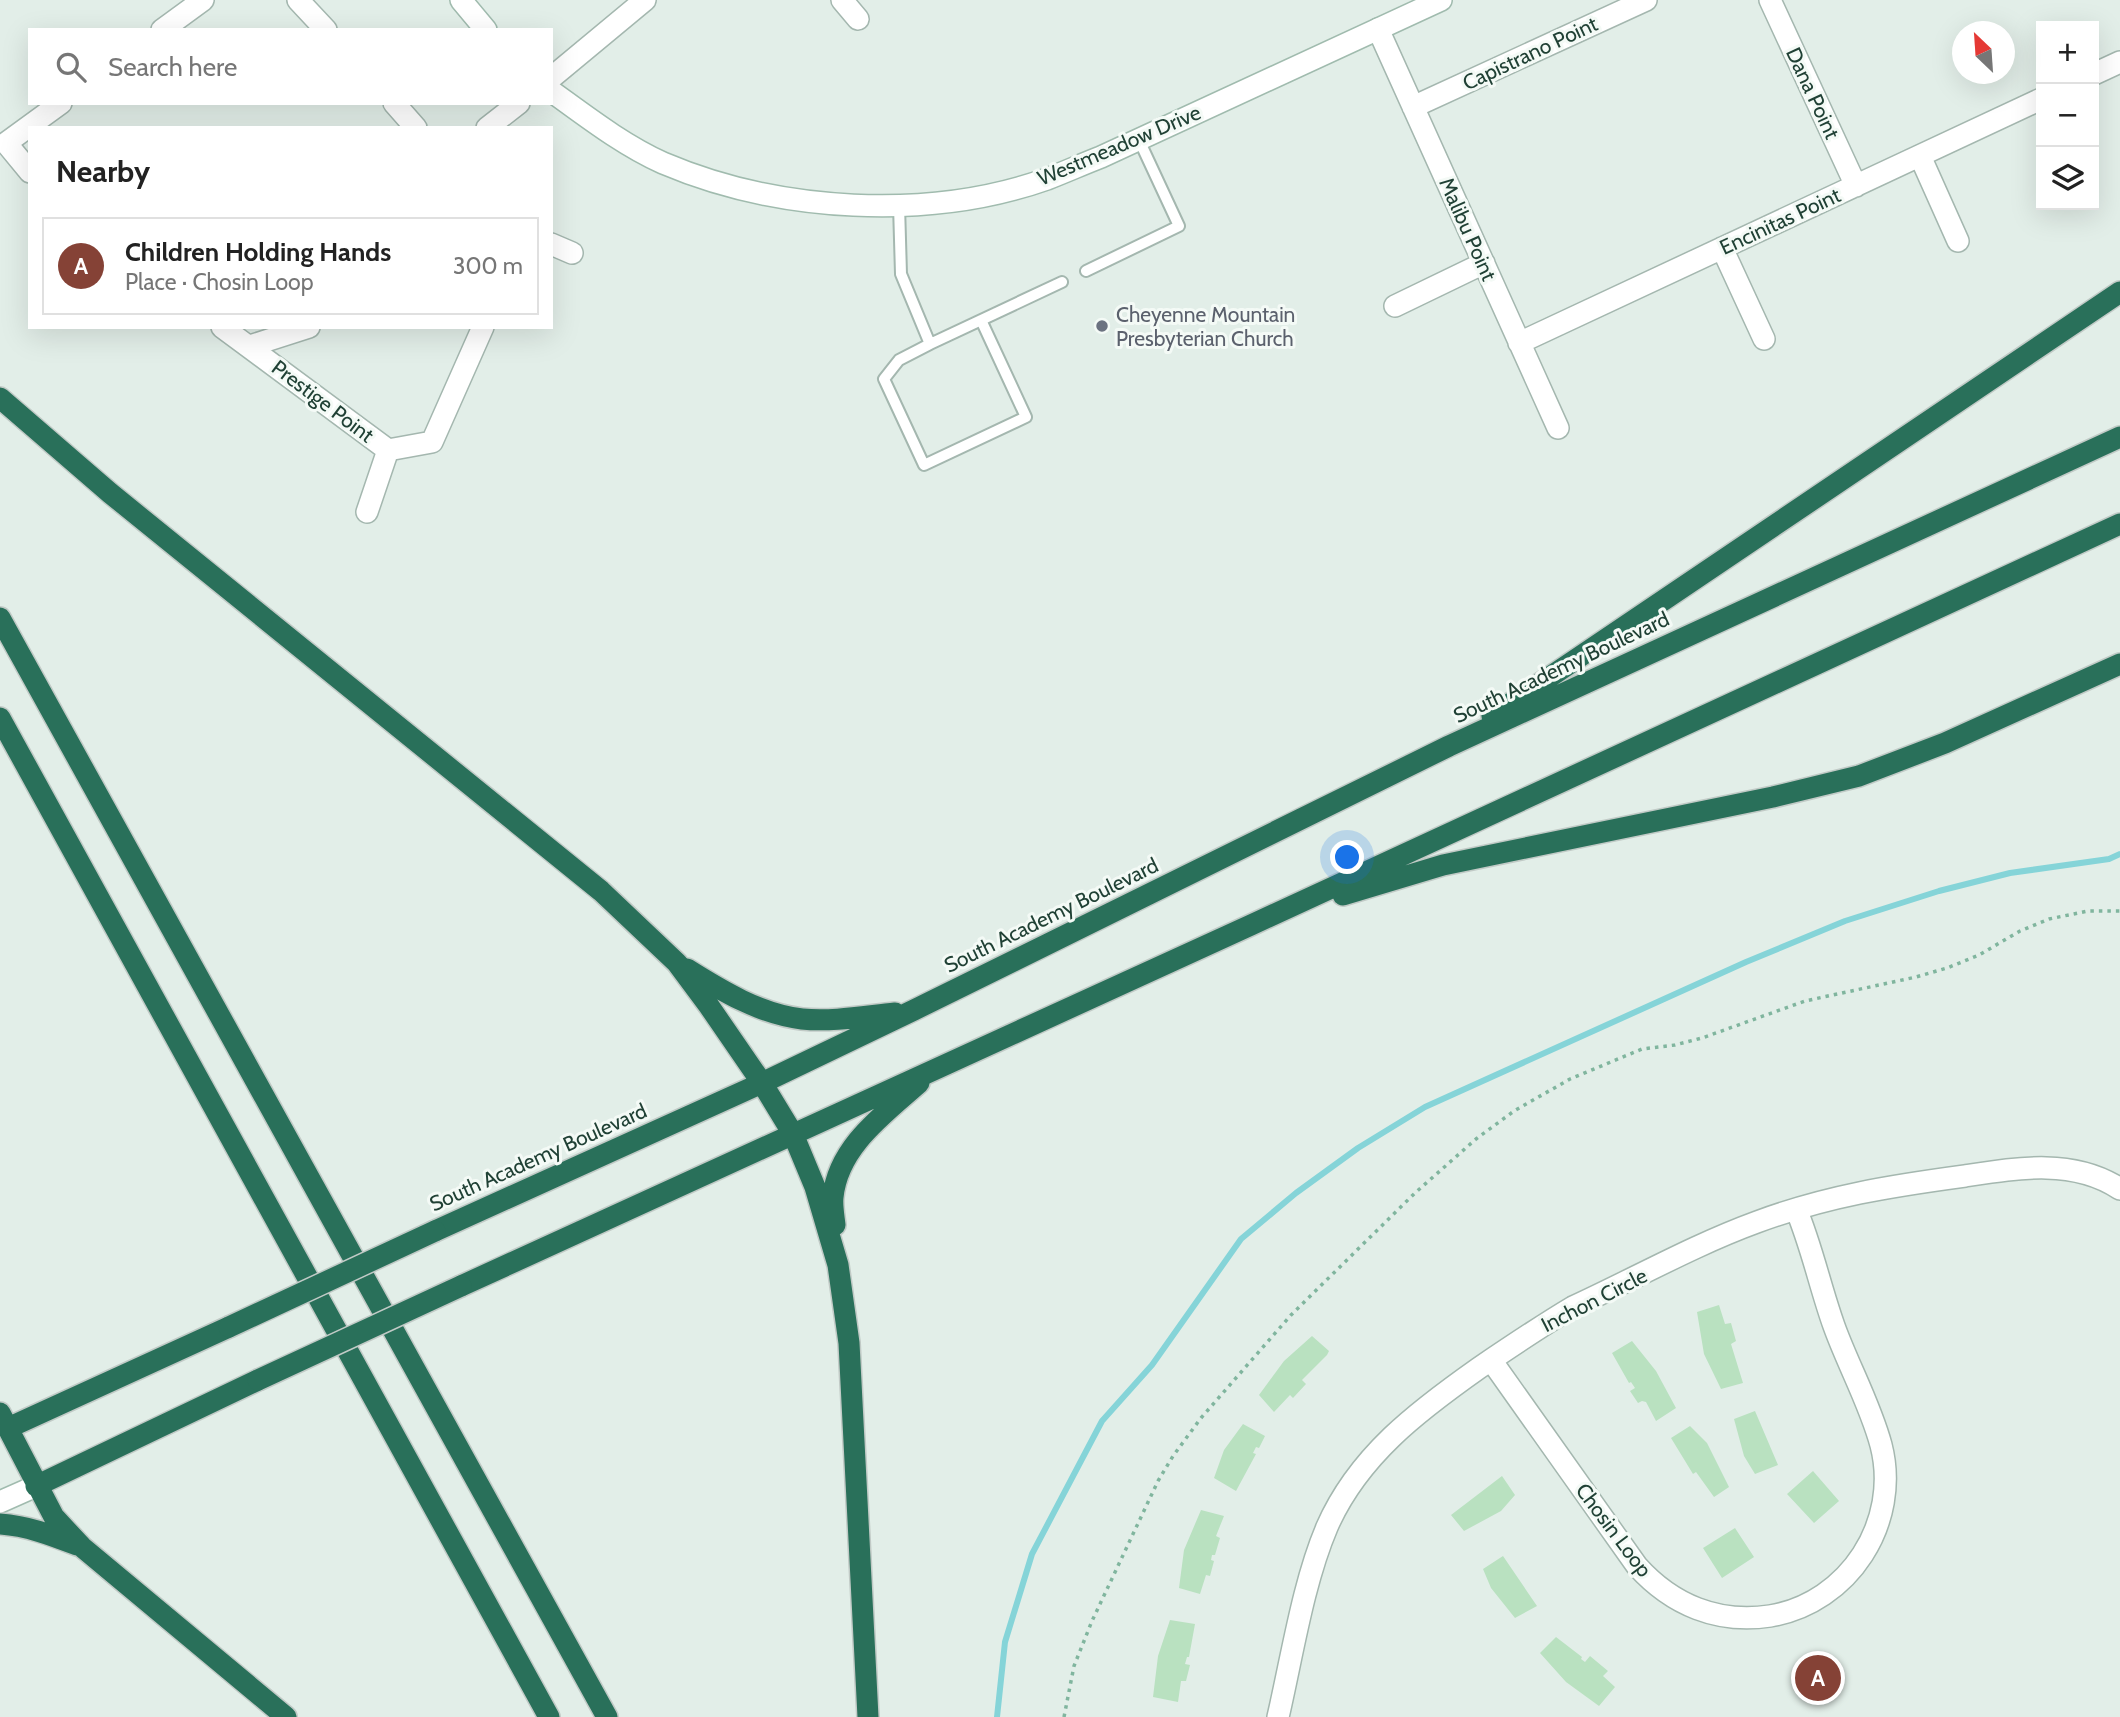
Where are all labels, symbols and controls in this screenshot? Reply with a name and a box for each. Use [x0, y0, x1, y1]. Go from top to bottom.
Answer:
street label: Capistrano Point [1459, 11, 1601, 95]
north arrow [1952, 21, 2015, 84]
map controls [2036, 21, 2099, 210]
button: + [2036, 21, 2099, 84]
search box [28, 28, 553, 105]
street label: Dana Point [1781, 43, 1845, 143]
icon: search [52, 48, 90, 86]
text: Search here [108, 51, 237, 83]
button: − [2036, 84, 2099, 147]
street label: Westmeadow Drive [1034, 99, 1205, 191]
button: layers [2036, 147, 2099, 210]
text: Nearby [56, 153, 150, 190]
street label: Malibu Point [1434, 174, 1502, 284]
street label: Encinitas Point [1716, 182, 1844, 260]
text: Children Holding Hands [125, 236, 391, 268]
text: A [74, 252, 88, 280]
text: 300 m [453, 252, 523, 280]
text: Place · Chosin Loop [125, 268, 314, 296]
place label: Cheyenne Mountain Presbyterian Church [1116, 302, 1295, 351]
marker: Cheyenne Mountain Presbyterian Church [1094, 318, 1110, 334]
street label: Prestige Point [267, 354, 379, 448]
street label: South Academy Boulevard [1449, 606, 1673, 728]
your location [1330, 840, 1364, 874]
street label: South Academy Boulevard [940, 852, 1162, 978]
street label: South Academy Boulevard [426, 1098, 650, 1216]
street label: Inchon Circle [1537, 1263, 1651, 1337]
street label: Chosin Loop [1571, 1478, 1657, 1582]
pin: A [1795, 1652, 1841, 1704]

